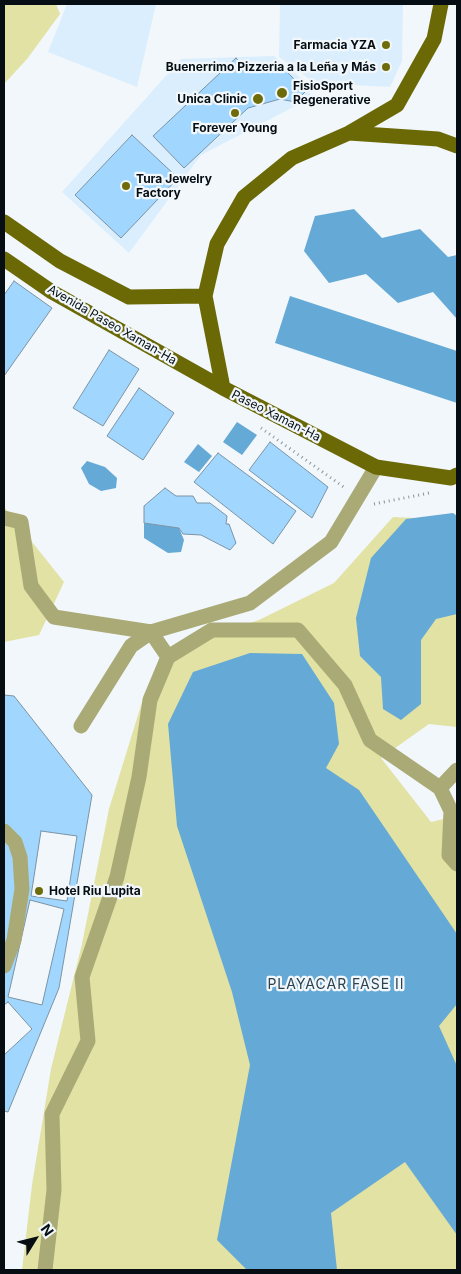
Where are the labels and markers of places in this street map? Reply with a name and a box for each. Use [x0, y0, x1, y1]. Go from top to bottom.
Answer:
place label: Farmacia YZA [293, 38, 376, 52]
marker: Farmacia YZA [380, 39, 392, 51]
place label: Buenerrimo Pizzeria a la Leña y Más [166, 60, 376, 74]
marker: Buenerrimo Pizzeria a la Leña y Más [380, 61, 392, 73]
place label: FisioSport Regenerative [293, 79, 371, 107]
marker: FisioSport Regenerative [275, 86, 289, 100]
place label: Unica Clinic [177, 92, 247, 106]
marker: Unica Clinic [251, 92, 265, 106]
marker: Forever Young [229, 107, 241, 119]
place label: Forever Young [193, 121, 277, 135]
place label: Tura Jewelry Factory [136, 172, 212, 200]
marker: Tura Jewelry Factory [120, 180, 132, 192]
place label: Hotel Riu Lupita [49, 884, 141, 898]
marker: Hotel Riu Lupita [33, 885, 45, 897]

